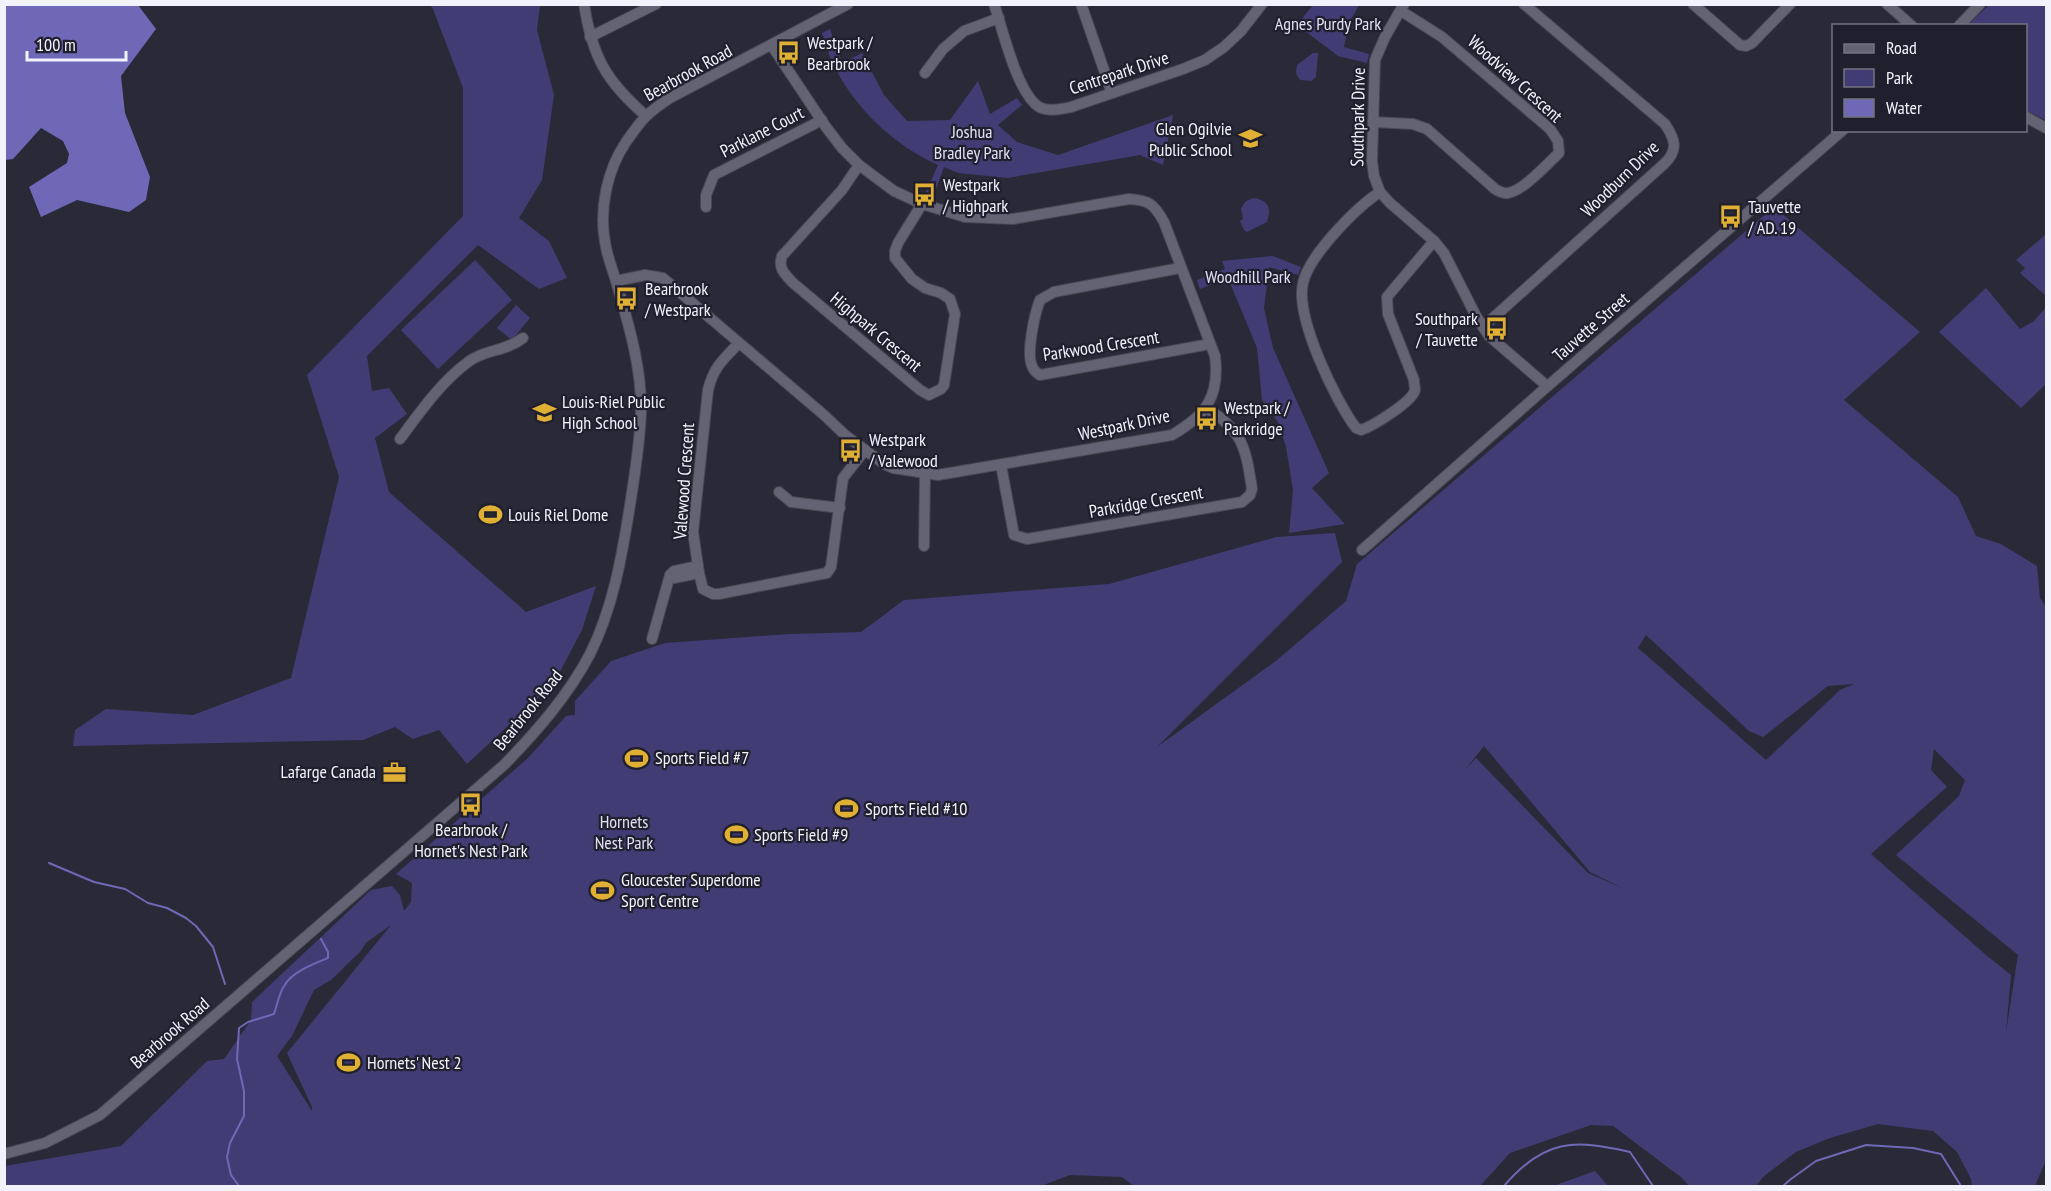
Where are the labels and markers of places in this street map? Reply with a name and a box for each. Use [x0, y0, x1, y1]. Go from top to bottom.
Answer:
place label: Westpark / Bearbrook [807, 31, 873, 75]
bus stop icon: Westpark / Bearbrook [776, 40, 802, 66]
place label: Glen Ogilvie Public School [1149, 117, 1233, 161]
school or university icon: Glen Ogilvie Public School [1237, 126, 1263, 152]
place label: Westpark / Highpark [942, 173, 1008, 217]
bus stop icon: Westpark / Highpark [912, 182, 938, 208]
place label: Tauvette / AD. 19 [1747, 195, 1801, 239]
bus stop icon: Tauvette / AD. 19 [1717, 204, 1743, 230]
place label: Bearbrook / Westpark [644, 277, 711, 321]
bus stop icon: Bearbrook / Westpark [614, 286, 640, 312]
place label: Southpark / Tauvette [1415, 307, 1478, 351]
bus stop icon: Southpark / Tauvette [1483, 316, 1509, 342]
place label: Louis-Riel Public High School [562, 390, 666, 434]
place label: Westpark / Parkridge [1224, 396, 1290, 440]
school or university icon: Louis-Riel Public High School [531, 399, 557, 425]
bus stop icon: Westpark / Parkridge [1193, 405, 1219, 431]
place label: Westpark / Valewood [868, 428, 938, 472]
bus stop icon: Westpark / Valewood [838, 437, 864, 463]
sports icon: Louis Riel Dome [477, 502, 503, 528]
place label: Louis Riel Dome [508, 503, 608, 526]
sports icon: Sports Field #7 [624, 745, 650, 771]
place label: Sports Field #7 [655, 746, 749, 769]
office icon: Lafarge Canada [381, 759, 407, 785]
place label: Lafarge Canada [280, 760, 376, 783]
bus stop icon: Bearbrook / Hornet's Nest Park [458, 791, 484, 817]
sports icon: Sports Field #10 [834, 796, 860, 822]
place label: Sports Field #10 [865, 797, 967, 820]
place label: Bearbrook / Hornet's Nest Park [414, 818, 528, 862]
sports icon: Sports Field #9 [723, 822, 749, 848]
place label: Sports Field #9 [754, 823, 848, 846]
place label: Gloucester Superdome Sport Centre [621, 868, 761, 912]
sports icon: Gloucester Superdome Sport Centre [590, 877, 616, 903]
sports icon: Hornets' Nest 2 [336, 1050, 362, 1076]
place label: Hornets' Nest 2 [367, 1051, 462, 1074]

